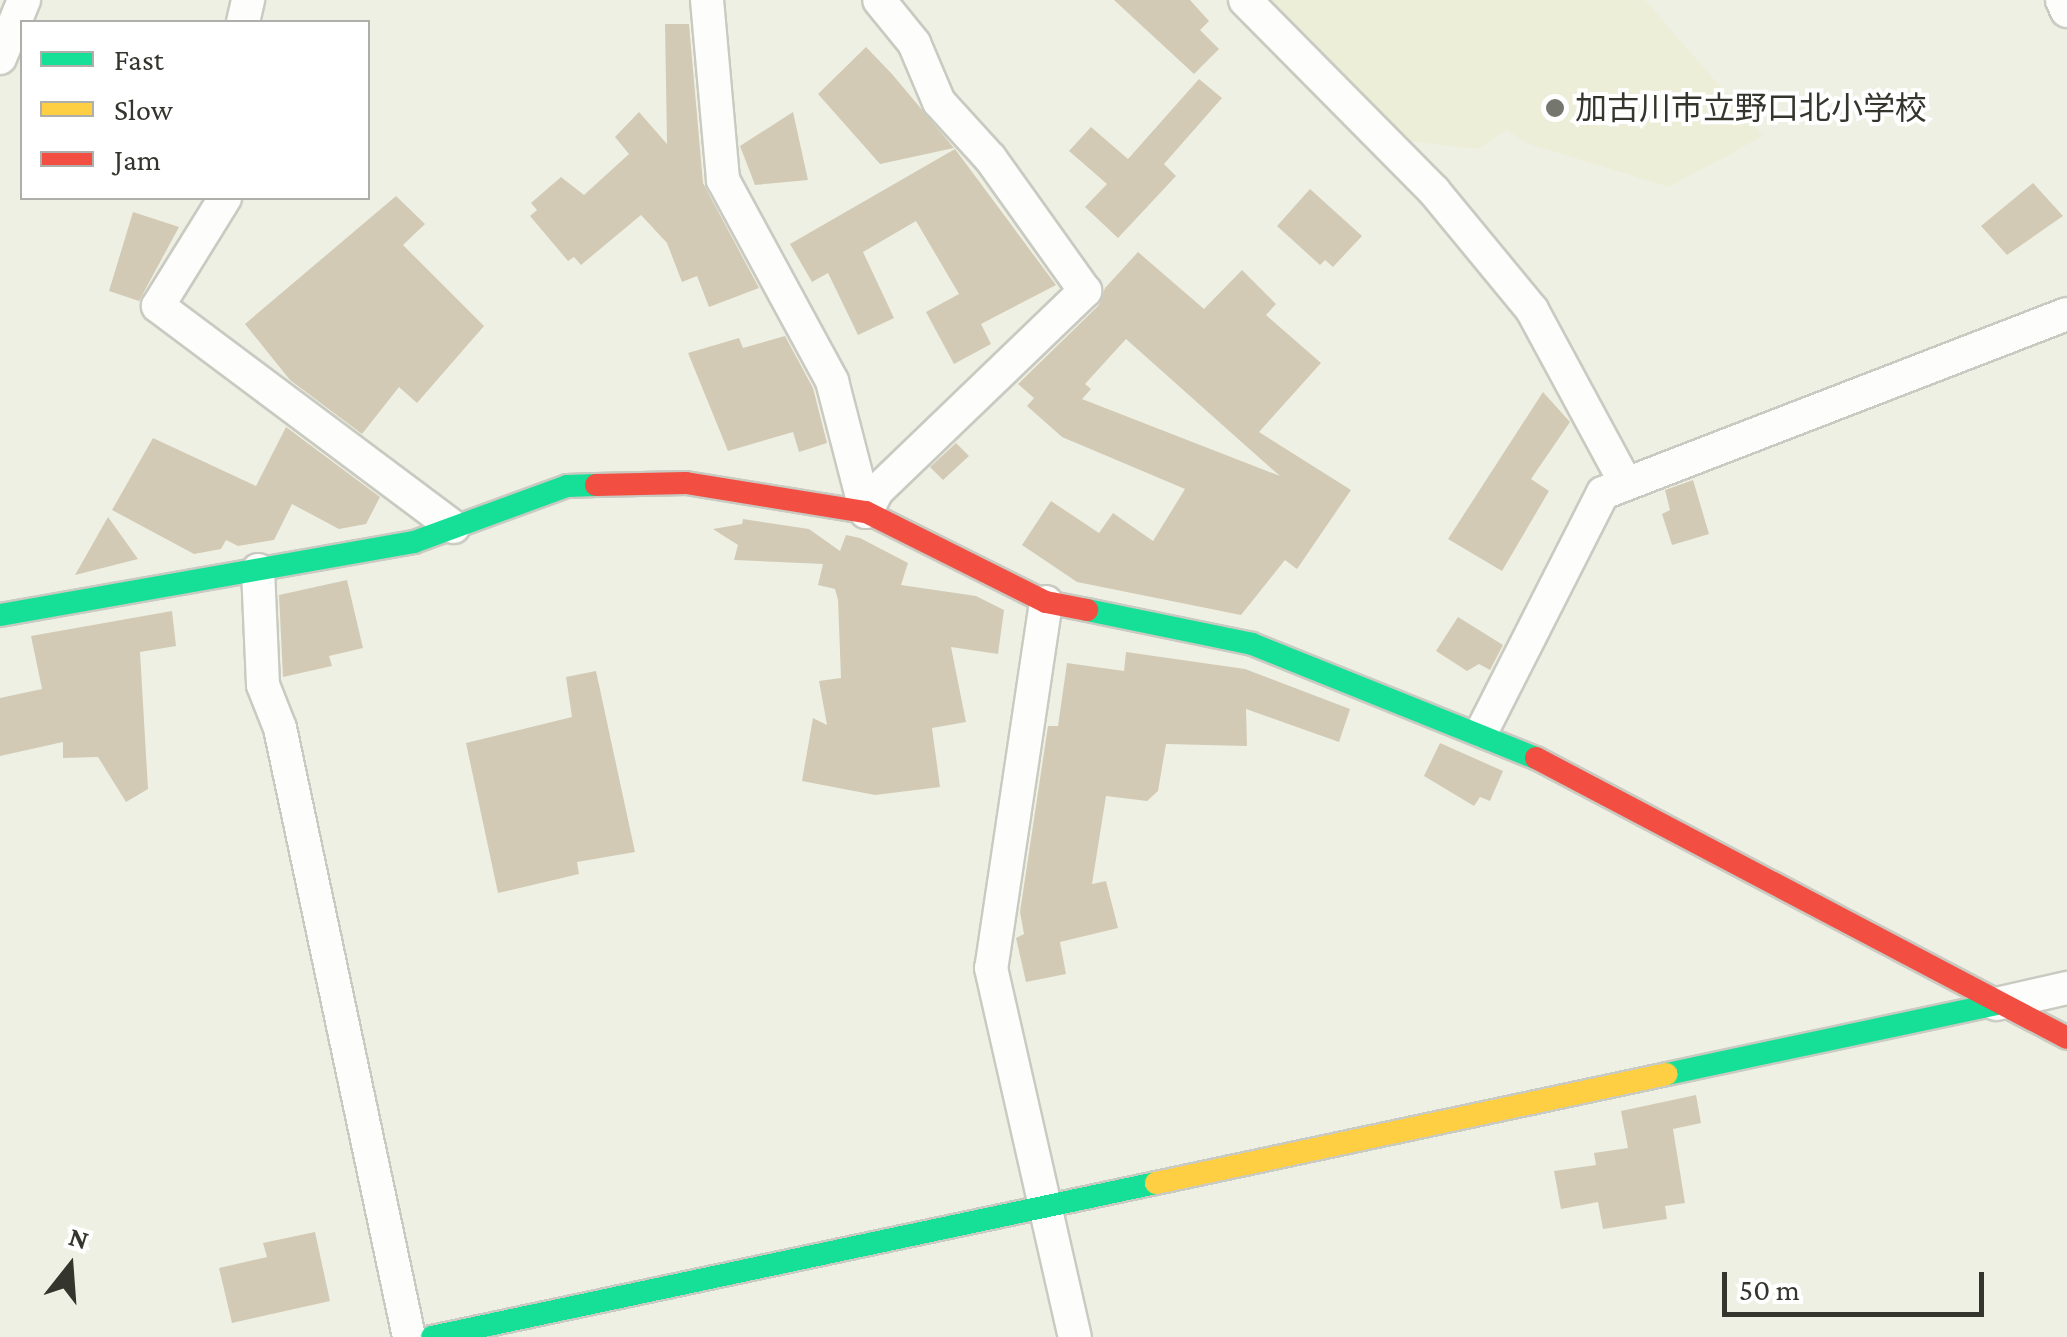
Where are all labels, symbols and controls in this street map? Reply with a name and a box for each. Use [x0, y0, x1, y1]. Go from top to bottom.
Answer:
legend [20, 20, 370, 200]
text: Fast [114, 43, 164, 76]
place label: 加古川市立野口北小学校 [1575, 89, 1927, 127]
text: Slow [114, 93, 173, 126]
marker: 加古川市立野口北小学校 [1544, 97, 1566, 119]
text: Jam [114, 143, 161, 176]
north arrow [20, 1217, 120, 1317]
text: N [65, 1220, 93, 1255]
scale bar [1727, 1252, 1990, 1314]
text: 50 m [1739, 1273, 1800, 1306]

